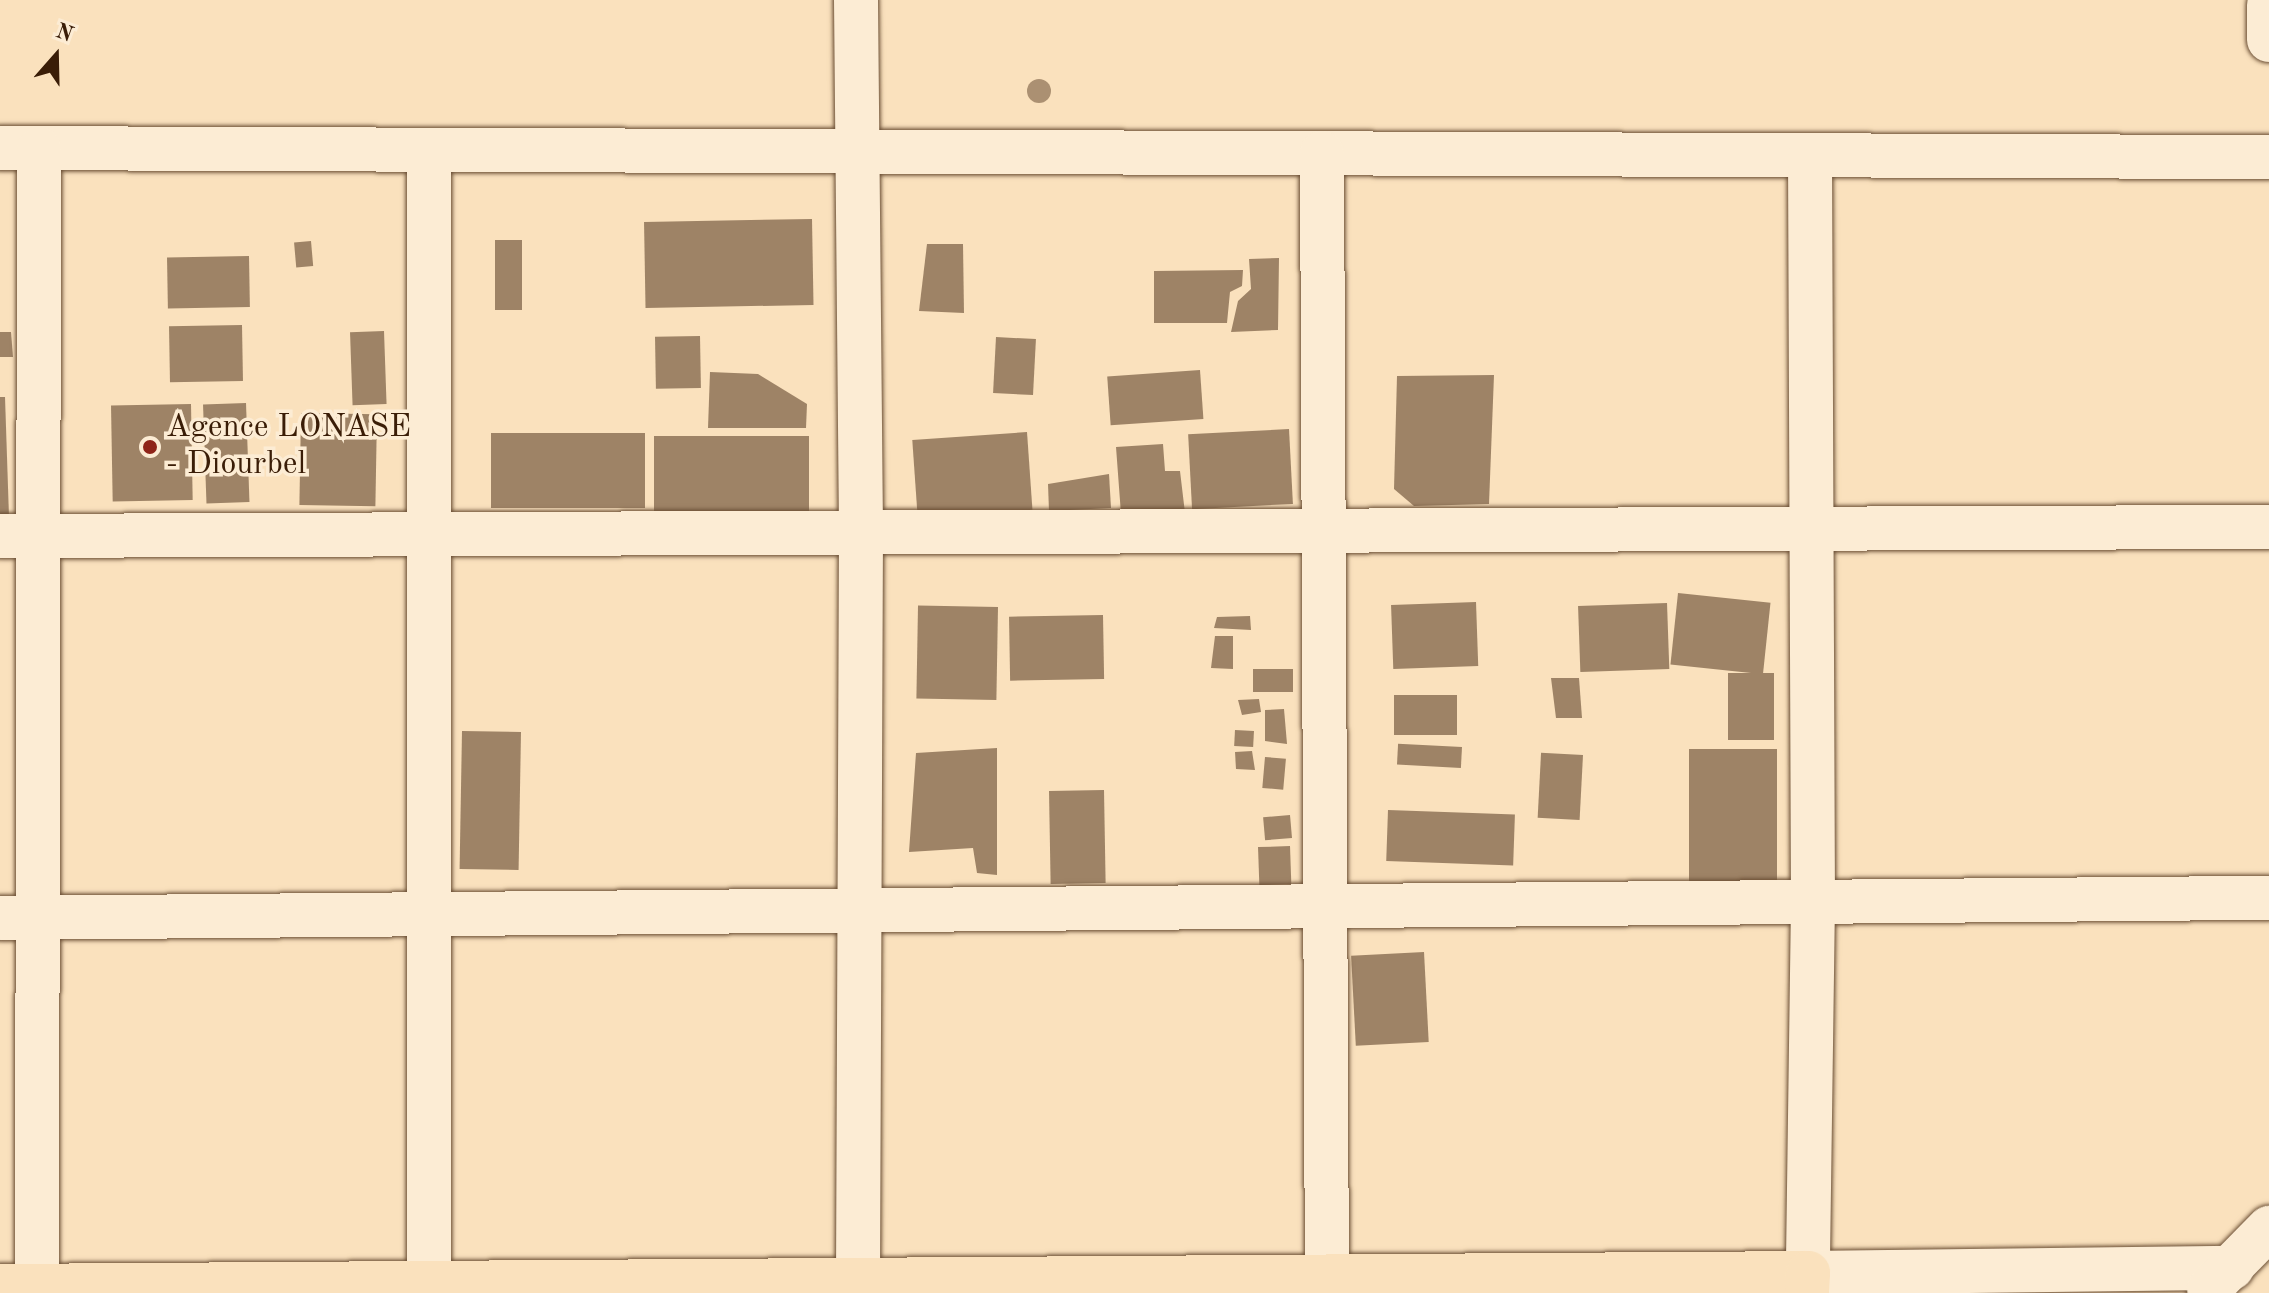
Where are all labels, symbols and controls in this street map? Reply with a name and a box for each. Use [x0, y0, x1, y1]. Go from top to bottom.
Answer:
north arrow [16, 16, 96, 96]
text: N [53, 20, 76, 47]
place label: Agence LONASE - Diourbel [166, 410, 411, 485]
marker: Agence LONASE - Diourbel [141, 438, 159, 456]

